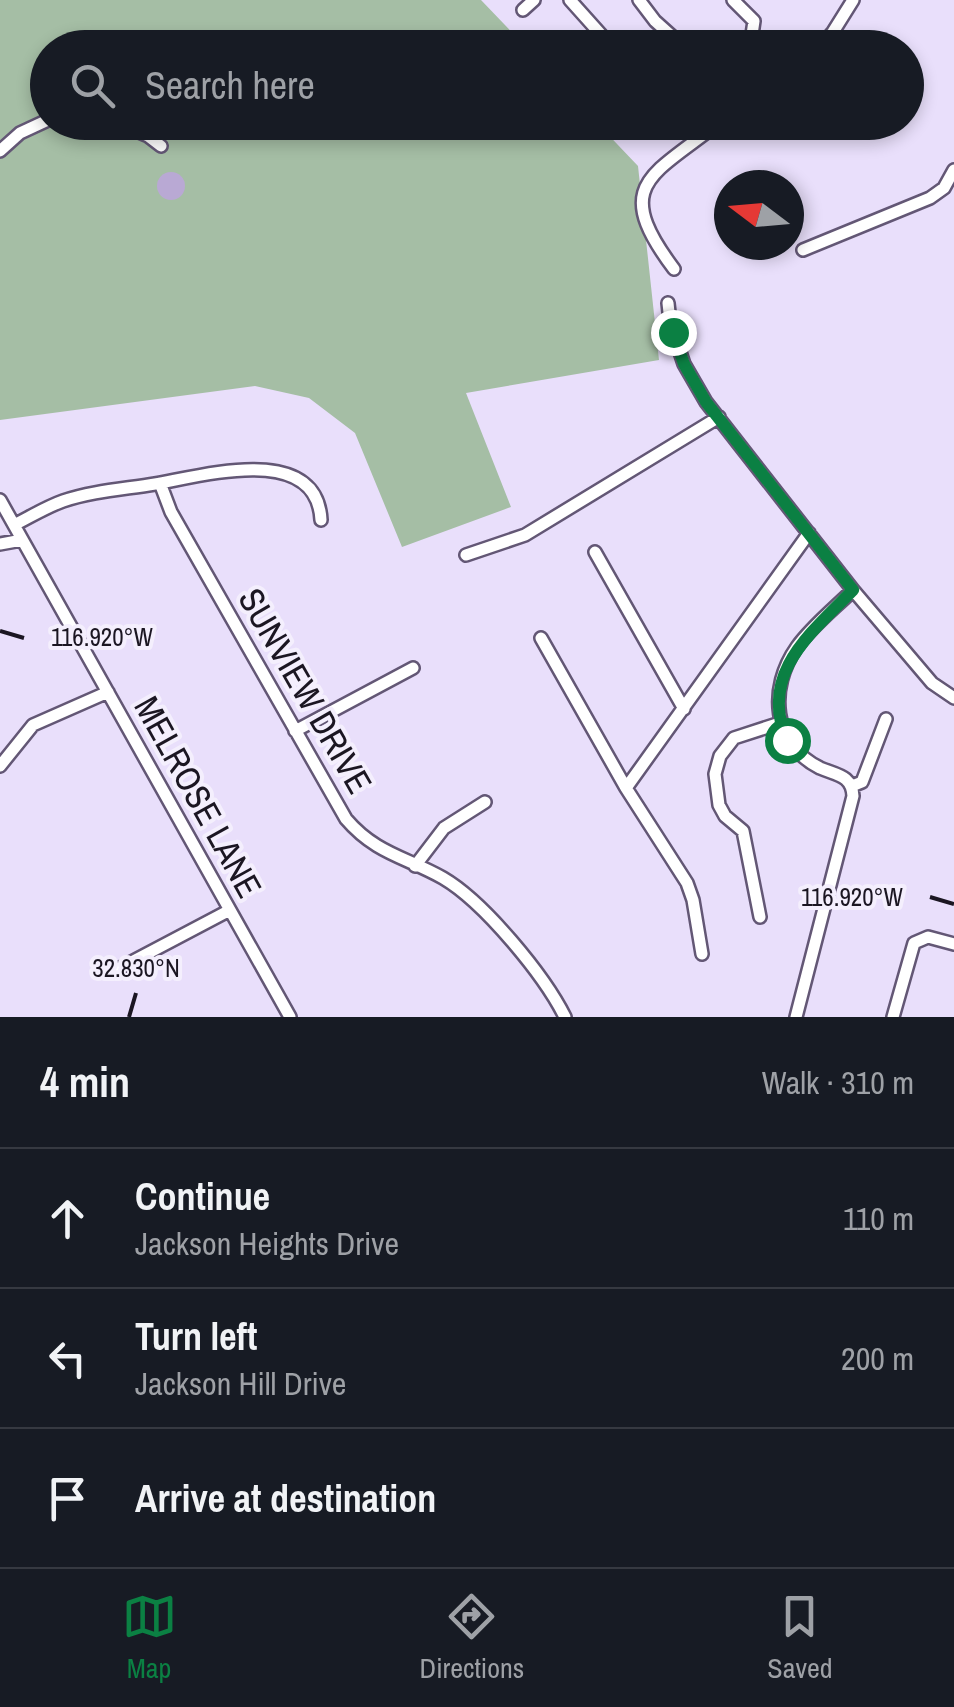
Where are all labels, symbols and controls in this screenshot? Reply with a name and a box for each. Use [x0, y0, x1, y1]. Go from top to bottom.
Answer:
search box [30, 30, 924, 140]
icon: search [65, 58, 120, 113]
text: Search here [145, 60, 315, 111]
north arrow [714, 170, 804, 260]
route end [651, 310, 697, 356]
street label: SUNVIEW DRIVE [228, 580, 383, 802]
text: 116.920°W [51, 620, 154, 654]
street label: MELROSE LANE [124, 688, 273, 906]
route start [765, 718, 811, 764]
text: 116.920°W [801, 880, 904, 914]
text: 32.830°N [92, 951, 180, 985]
text: 4 min [40, 1054, 130, 1110]
text: Walk · 310 m [762, 1061, 914, 1104]
text: Continue [135, 1171, 270, 1222]
icon: ahead [40, 1191, 95, 1246]
text: 110 m [843, 1197, 914, 1240]
text: Jackson Heights Drive [135, 1222, 399, 1265]
text: Turn left [135, 1311, 257, 1362]
icon: left [40, 1331, 95, 1386]
text: 200 m [841, 1337, 914, 1380]
text: Jackson Hill Drive [135, 1362, 346, 1405]
icon: arrive [40, 1471, 95, 1526]
text: Arrive at destination [135, 1473, 436, 1524]
tab: Map [122, 1589, 177, 1687]
tab: Directions [420, 1589, 524, 1687]
tab: Saved [767, 1589, 832, 1687]

